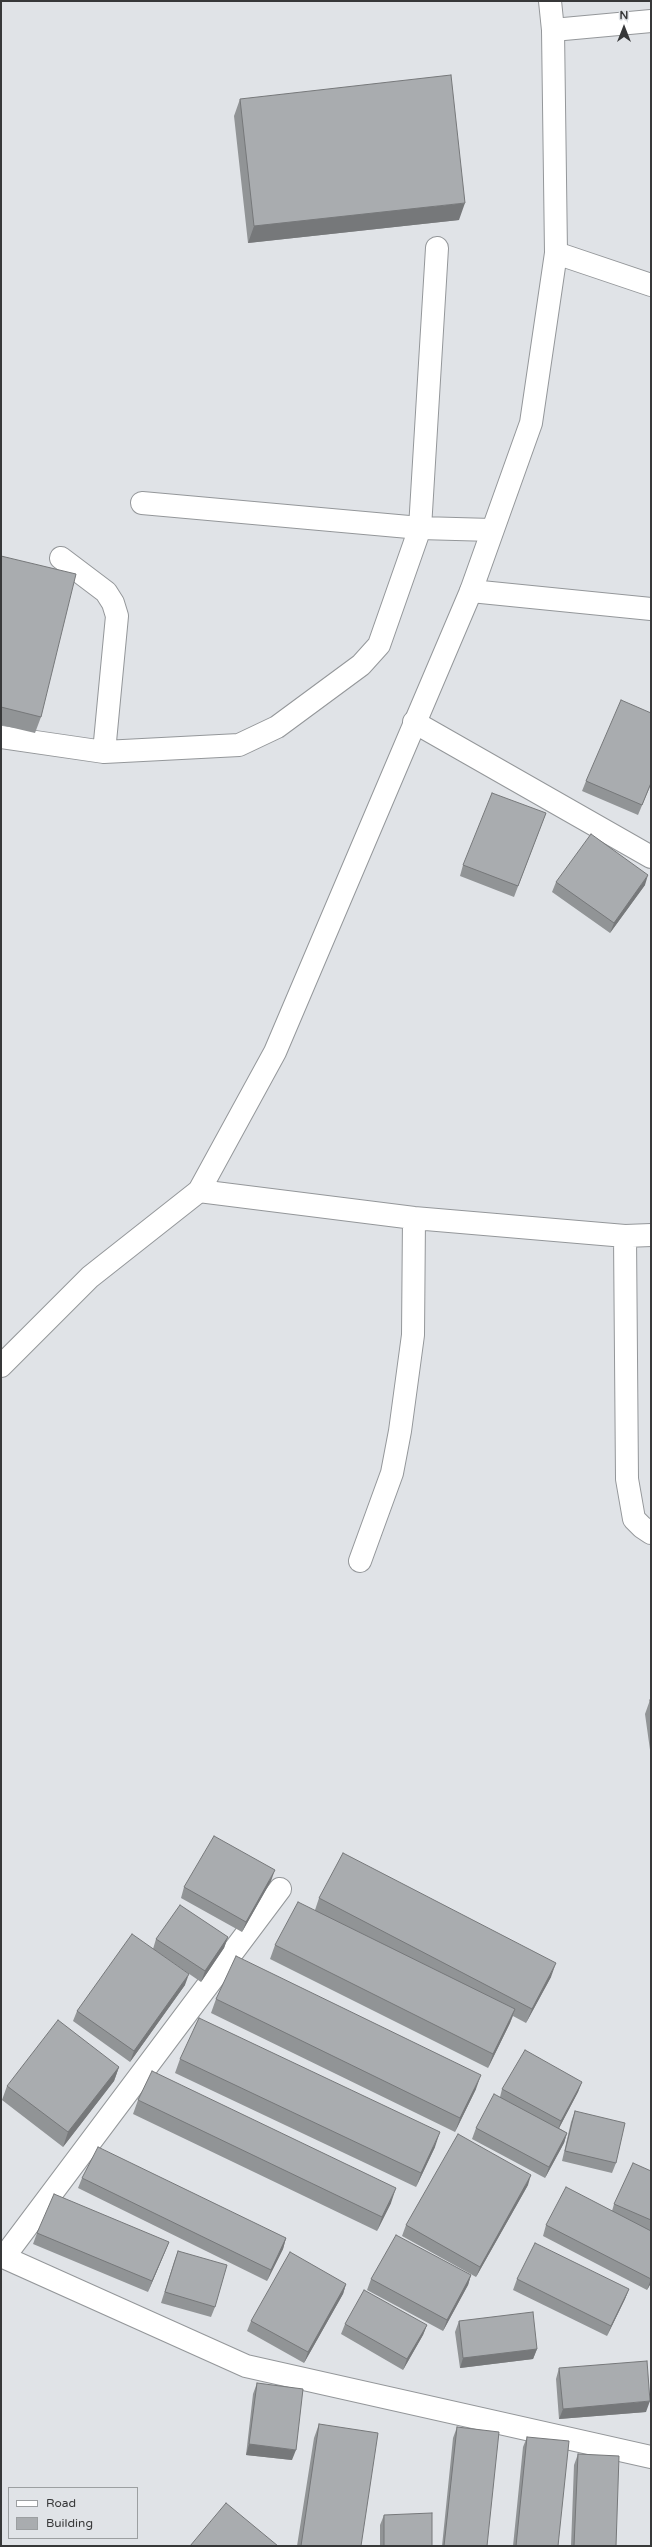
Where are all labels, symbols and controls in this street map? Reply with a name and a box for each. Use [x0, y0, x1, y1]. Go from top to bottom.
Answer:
north arrow [604, 8, 644, 48]
text: N [620, 9, 628, 22]
legend [8, 2487, 138, 2539]
text: Road [46, 2496, 76, 2510]
text: Building [46, 2516, 93, 2530]

